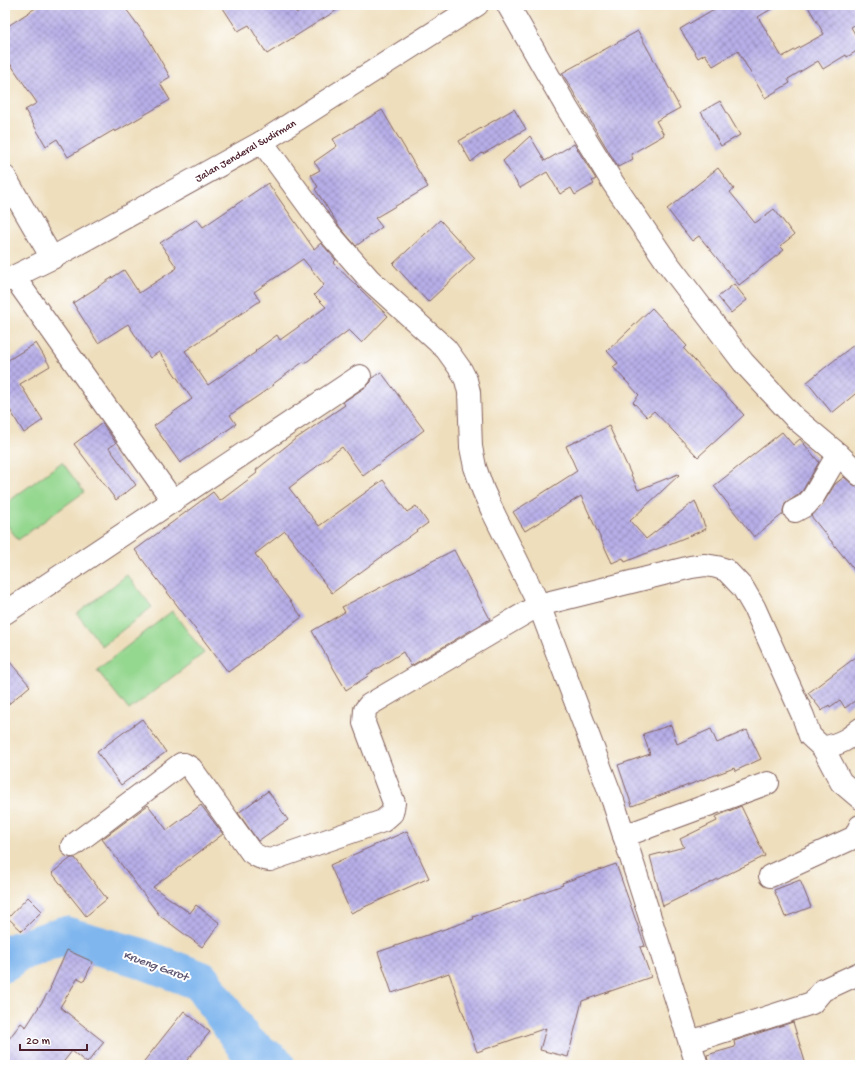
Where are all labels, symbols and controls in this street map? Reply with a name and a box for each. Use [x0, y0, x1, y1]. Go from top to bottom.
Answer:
street label: Jalan Jenderal Sudirman [194, 118, 299, 186]
water label: Krueng Garot [121, 949, 191, 986]
scale bar [20, 1026, 87, 1052]
text: 20 m [26, 1035, 51, 1049]

